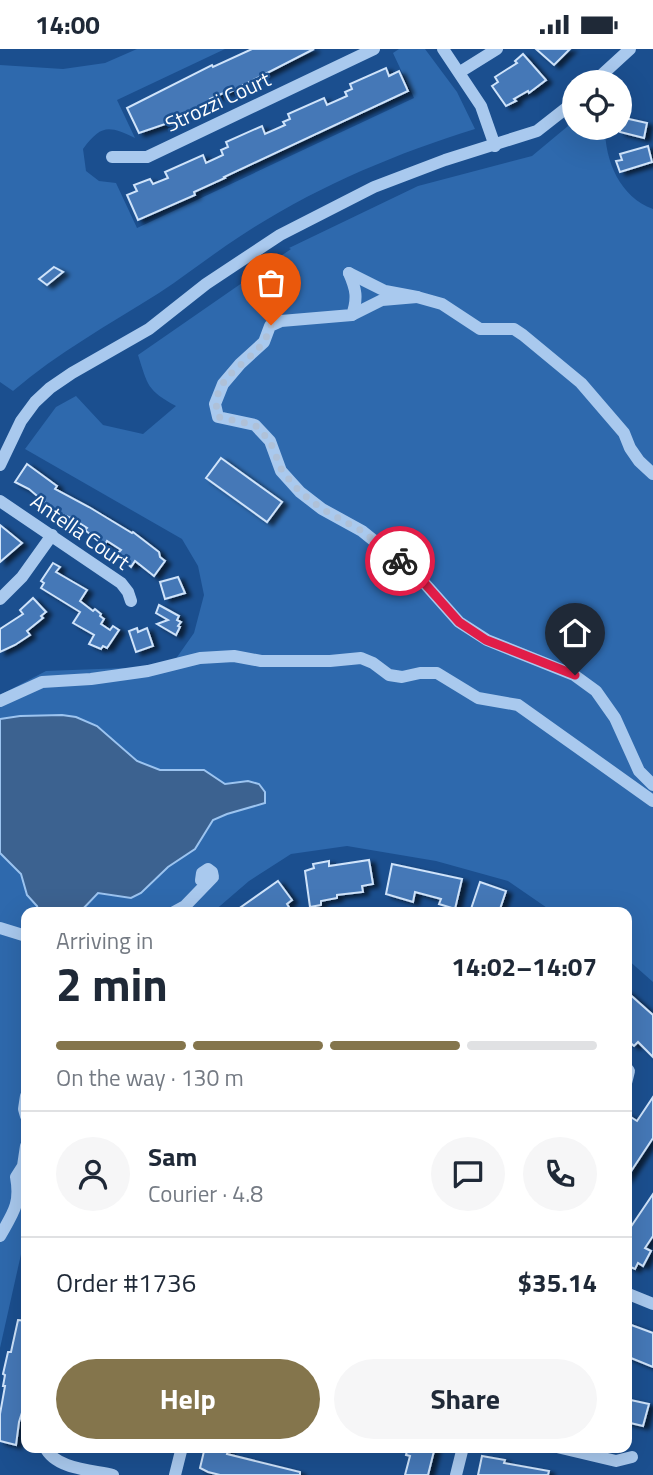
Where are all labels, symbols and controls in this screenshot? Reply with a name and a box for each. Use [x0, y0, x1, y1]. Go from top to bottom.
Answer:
text: 14:00 [35, 5, 100, 44]
street label: Strozzi Court [160, 62, 276, 139]
map controls [562, 70, 632, 140]
button: locate [562, 70, 632, 140]
pin [241, 253, 301, 325]
icon: bag [252, 264, 290, 302]
street label: Antella Court [24, 485, 137, 578]
courier [365, 526, 435, 596]
icon: bike [381, 542, 419, 580]
pin [545, 603, 605, 675]
icon: home [556, 614, 594, 652]
text: Arriving in [56, 923, 153, 958]
text: 14:02–14:07 [451, 947, 597, 986]
text: 2 min [56, 949, 168, 1019]
text: On the way · 130 m [56, 1060, 244, 1095]
button: person [56, 1137, 130, 1211]
text: Sam [148, 1137, 197, 1176]
button: chat [431, 1137, 505, 1211]
button: phone [523, 1137, 597, 1211]
text: Courier · 4.8 [148, 1176, 263, 1211]
text: Order #1736 [56, 1263, 196, 1302]
text: $35.14 [518, 1263, 597, 1302]
button: Help [56, 1359, 320, 1439]
button: Share [334, 1359, 597, 1439]

